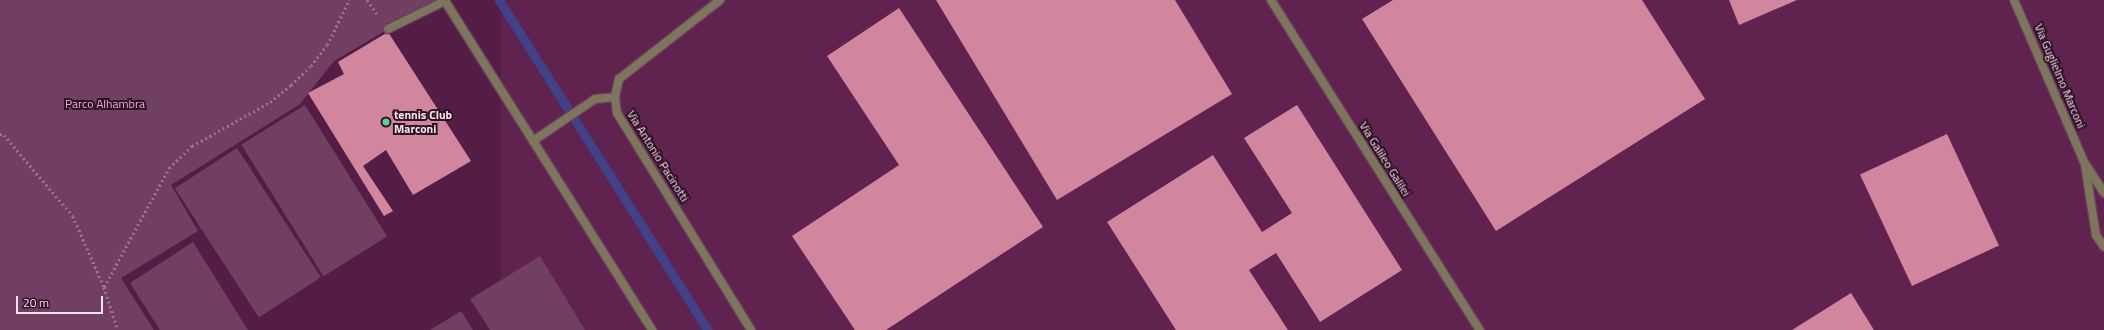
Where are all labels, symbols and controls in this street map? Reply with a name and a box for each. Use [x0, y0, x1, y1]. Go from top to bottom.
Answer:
street label: Via Guglielmo Marconi [2031, 22, 2089, 130]
park label: Parco Alhambra [65, 97, 145, 111]
place label: tennis Club Marconi [394, 108, 452, 136]
street label: Via Antonio Pacinotti [624, 108, 692, 204]
marker: tennis Club Marconi [381, 117, 391, 127]
street label: Via Galileo Galilei [1356, 119, 1414, 199]
scale bar [18, 288, 105, 314]
text: 20 m [23, 293, 49, 312]

